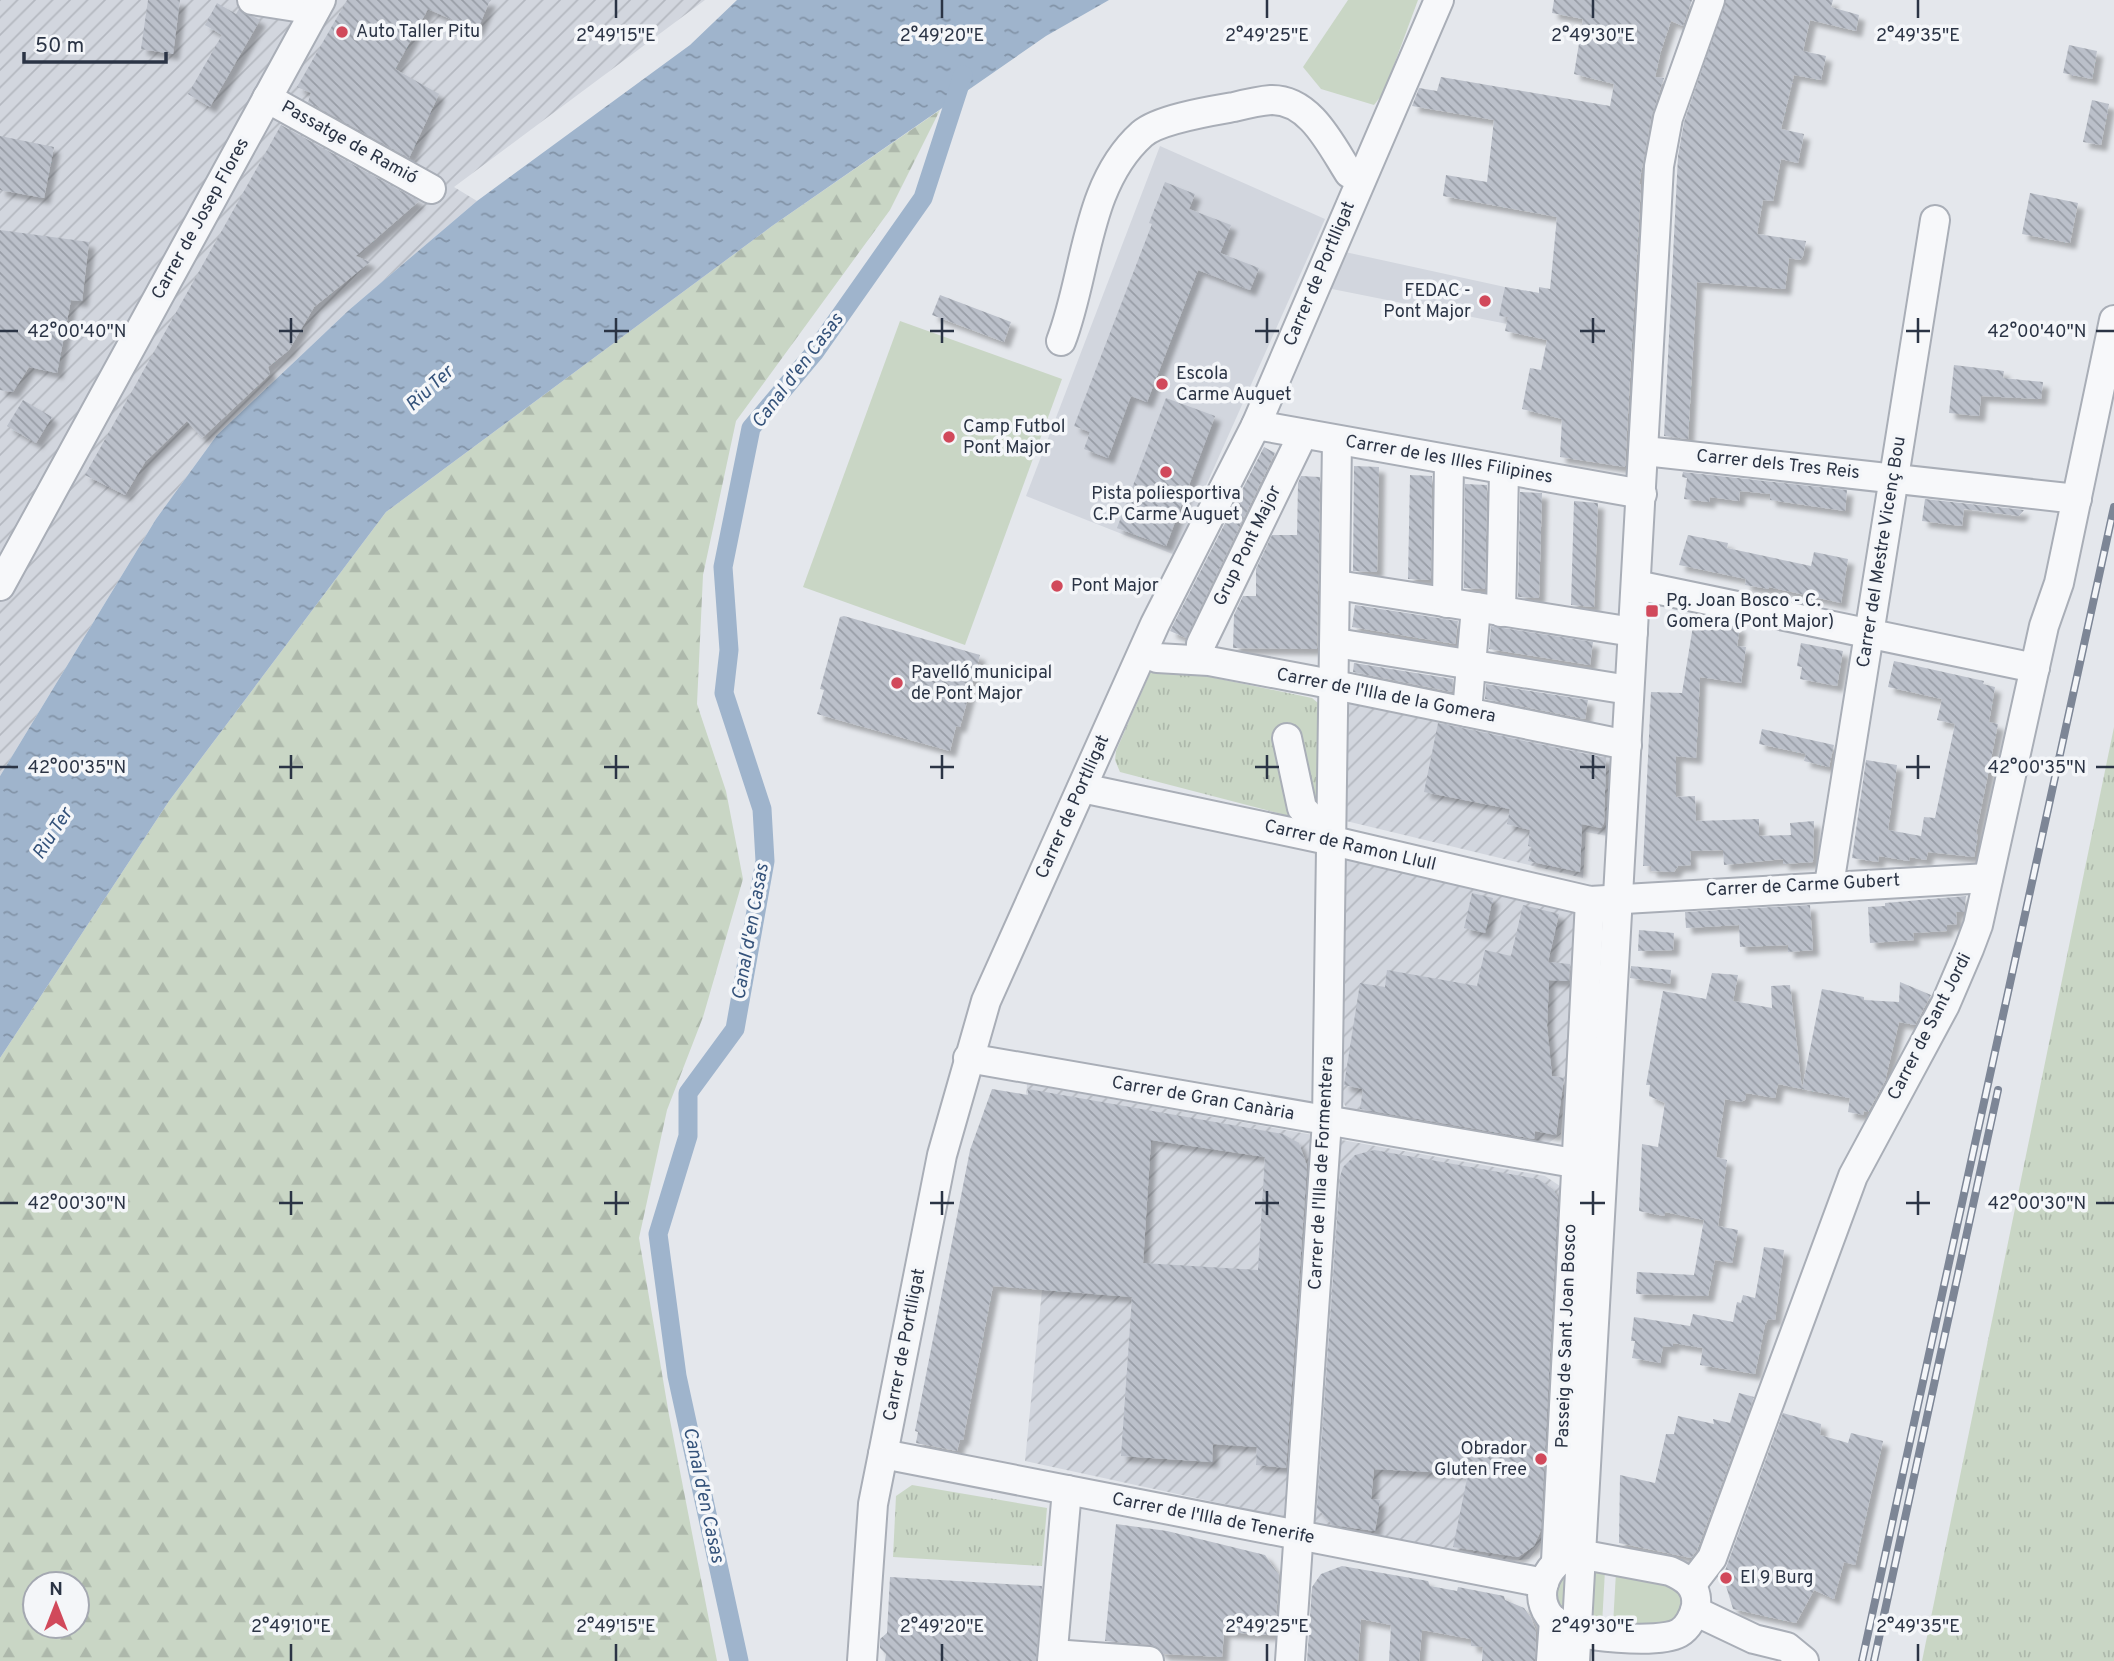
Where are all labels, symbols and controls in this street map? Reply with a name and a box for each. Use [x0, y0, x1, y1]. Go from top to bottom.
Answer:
scale bar [24, 21, 166, 65]
place label: Auto Taller Pitu [356, 21, 480, 44]
marker: Auto Taller Pitu [334, 24, 350, 40]
text: 2°49'15"E [576, 25, 656, 48]
text: 2°49'20"E [900, 25, 984, 48]
text: 2°49'25"E [1225, 25, 1309, 48]
text: 2°49'30"E [1551, 25, 1635, 48]
text: 2°49'35"E [1876, 25, 1960, 48]
text: 50 m [35, 33, 84, 60]
street label: Passatge de Ramió [277, 96, 421, 190]
street label: Carrer de Josep Flores [147, 134, 255, 304]
street label: Carrer de Portlligat [1279, 198, 1361, 350]
place label: FEDAC - Pont Major [1383, 280, 1471, 324]
marker: FEDAC - Pont Major [1477, 293, 1493, 309]
water label: Canal d'en Casas [747, 308, 849, 433]
text: 42°00'40"N [27, 321, 127, 344]
text: 42°00'40"N [1987, 321, 2087, 344]
water label: Riu Ter [401, 360, 460, 417]
place label: Escola Carme Auguet [1176, 363, 1292, 407]
marker: Escola Carme Auguet [1154, 376, 1170, 392]
place label: Camp Futbol Pont Major [963, 416, 1065, 460]
marker: Camp Futbol Pont Major [941, 429, 957, 445]
street label: Carrer de les Illes Filipines [1343, 430, 1555, 490]
street label: Carrer del Mestre Vicenç Bou [1852, 435, 1912, 669]
street label: Carrer dels Tres Reis [1695, 445, 1861, 485]
marker: Pista poliesportiva C.P Carme Auguet [1158, 464, 1174, 480]
street label: Grup Pont Major [1209, 482, 1287, 610]
place label: Pista poliesportiva C.P Carme Auguet [1091, 483, 1241, 527]
place label: Pont Major [1071, 575, 1159, 598]
marker: Pont Major [1049, 578, 1065, 594]
place label: Pg. Joan Bosco - C. Gomera (Pont Major) [1666, 590, 1834, 634]
marker: Pg. Joan Bosco - C. Gomera (Pont Major) [1644, 603, 1660, 619]
place label: Pavelló municipal de Pont Major [911, 662, 1052, 706]
street label: Carrer de l'Illa de la Gomera [1274, 663, 1498, 729]
marker: Pavelló municipal de Pont Major [889, 675, 905, 691]
street label: Carrer de Portlligat [1031, 731, 1115, 883]
text: 42°00'35"N [28, 757, 126, 780]
text: 42°00'35"N [1988, 757, 2086, 780]
water label: Riu Ter [27, 802, 79, 864]
street label: Carrer de Ramon Llull [1262, 815, 1438, 877]
water label: Canal d'en Casas [727, 862, 775, 1002]
street label: Carrer de Carme Gubert [1705, 869, 1901, 903]
street label: Carrer de Sant Jordi [1883, 949, 1977, 1105]
street label: Carrer de l'Illa de Formentera [1304, 1055, 1340, 1291]
street label: Carrer de Gran Canària [1110, 1072, 1296, 1126]
text: 42°00'30"N [28, 1193, 126, 1216]
text: 42°00'30"N [1988, 1193, 2086, 1216]
street label: Passeig de Sant Joan Bosco [1552, 1223, 1582, 1449]
street label: Carrer de Portlligat [879, 1267, 931, 1423]
water label: Canal d'en Casas [677, 1425, 729, 1565]
place label: Obrador Gluten Free [1434, 1438, 1527, 1482]
marker: Obrador Gluten Free [1533, 1451, 1549, 1467]
street label: Carrer de l'Illa de Tenerife [1110, 1488, 1316, 1550]
place label: El 9 Burg [1740, 1567, 1813, 1590]
north arrow [21, 1570, 91, 1640]
marker: El 9 Burg [1718, 1570, 1734, 1586]
text: N [49, 1578, 63, 1602]
text: 2°49'10"E [251, 1616, 331, 1639]
text: 2°49'15"E [576, 1616, 656, 1639]
text: 2°49'20"E [900, 1616, 984, 1639]
text: 2°49'25"E [1225, 1616, 1309, 1639]
text: 2°49'30"E [1551, 1616, 1635, 1639]
text: 2°49'35"E [1876, 1616, 1960, 1639]

